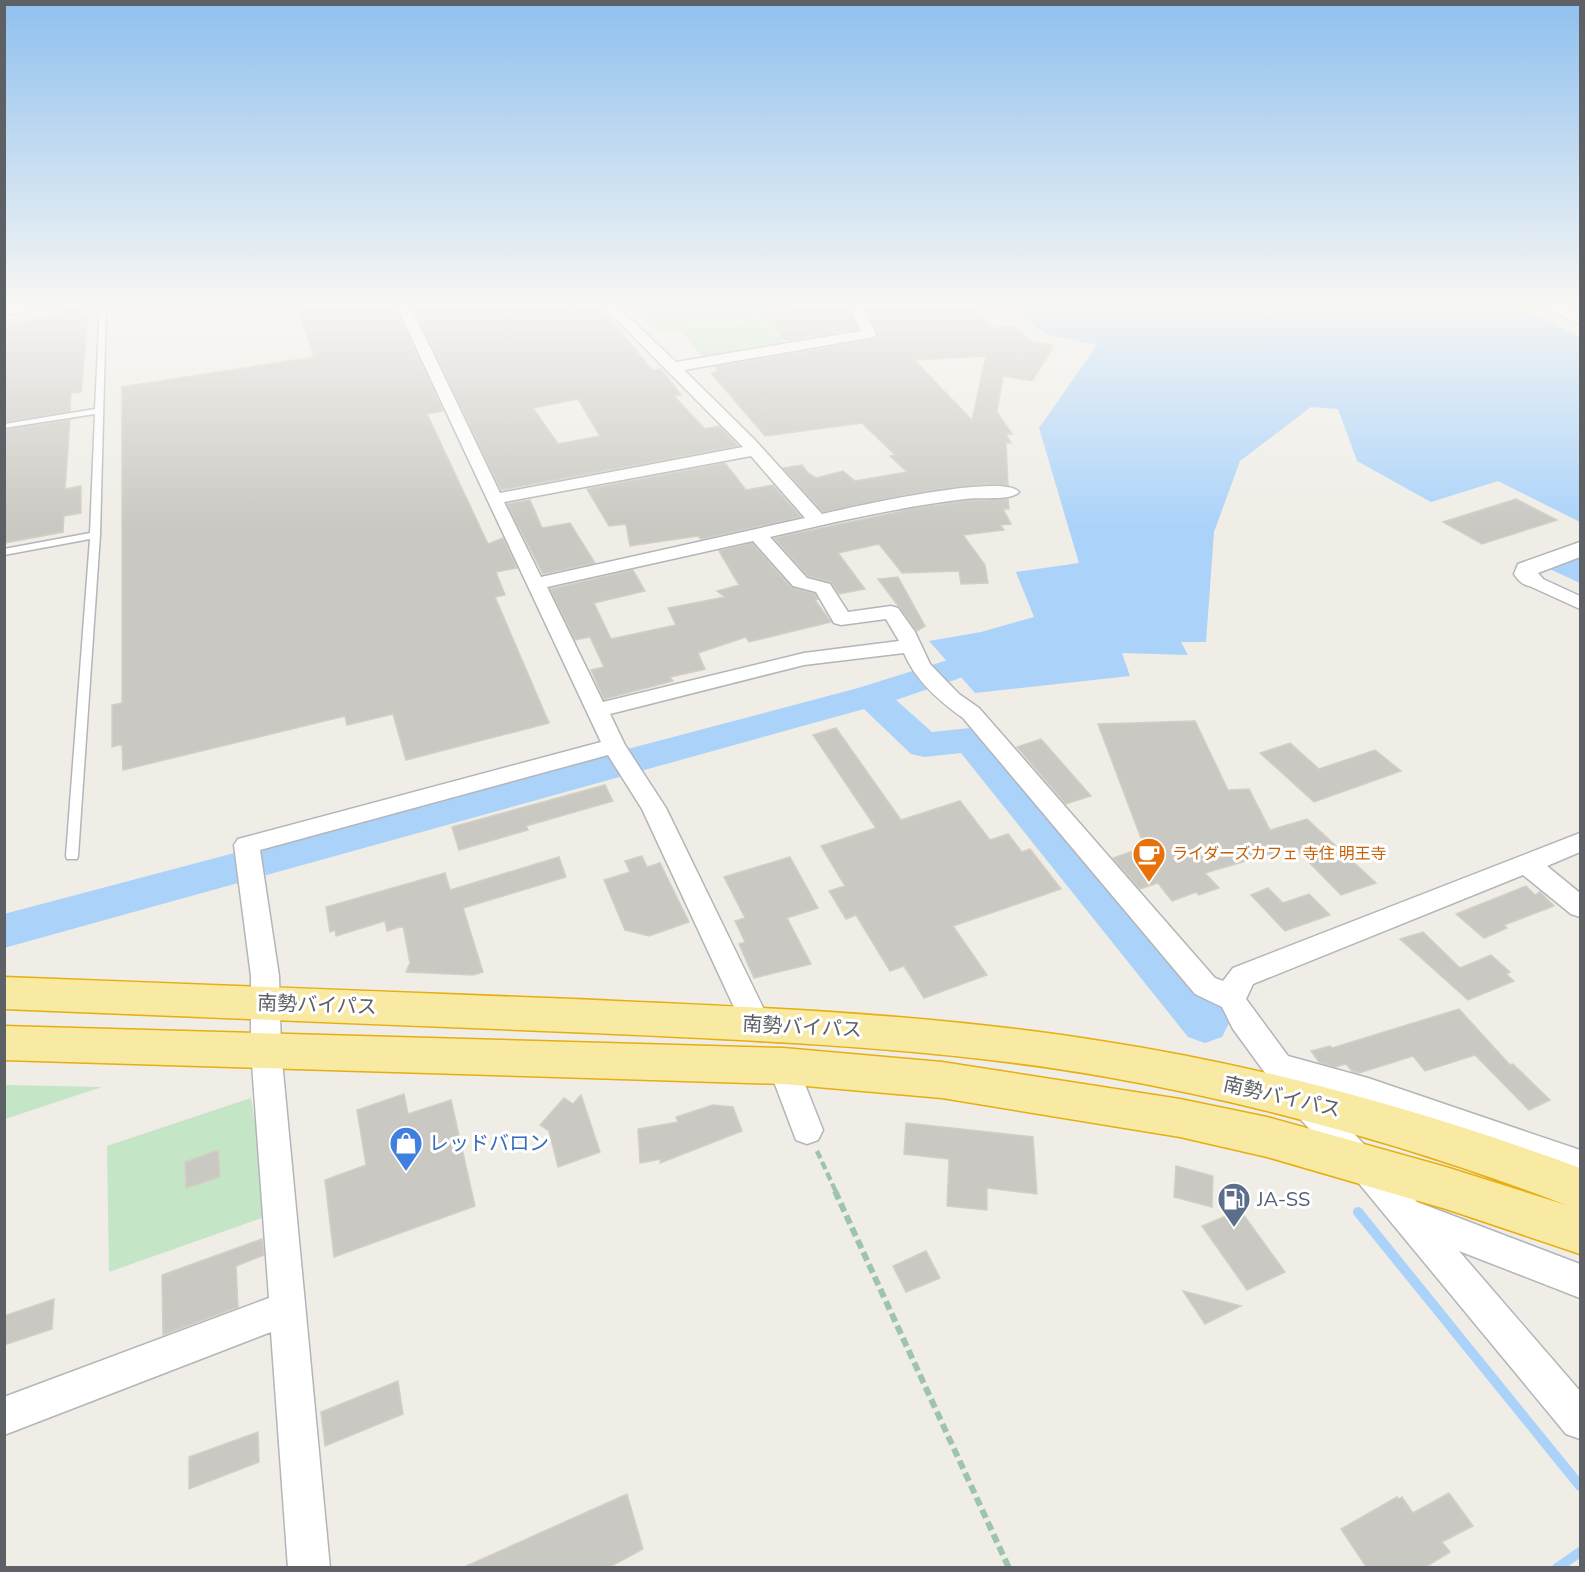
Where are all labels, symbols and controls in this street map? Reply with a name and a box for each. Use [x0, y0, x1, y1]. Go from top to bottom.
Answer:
cafe icon: ライダーズカフェ 寺住 明王寺 [1131, 836, 1167, 883]
place label: ライダーズカフェ 寺住 明王寺 [1172, 843, 1387, 865]
street label: 南勢バイパス [257, 989, 377, 1021]
street label: 南勢バイパス [742, 1010, 862, 1044]
street label: 南勢バイパス [1221, 1070, 1343, 1124]
shop icon: レッドバロン [388, 1125, 424, 1172]
place label: レッドバロン [429, 1130, 549, 1157]
fuel station icon: JA-SS [1216, 1181, 1252, 1228]
place label: JA-SS [1256, 1186, 1310, 1213]

